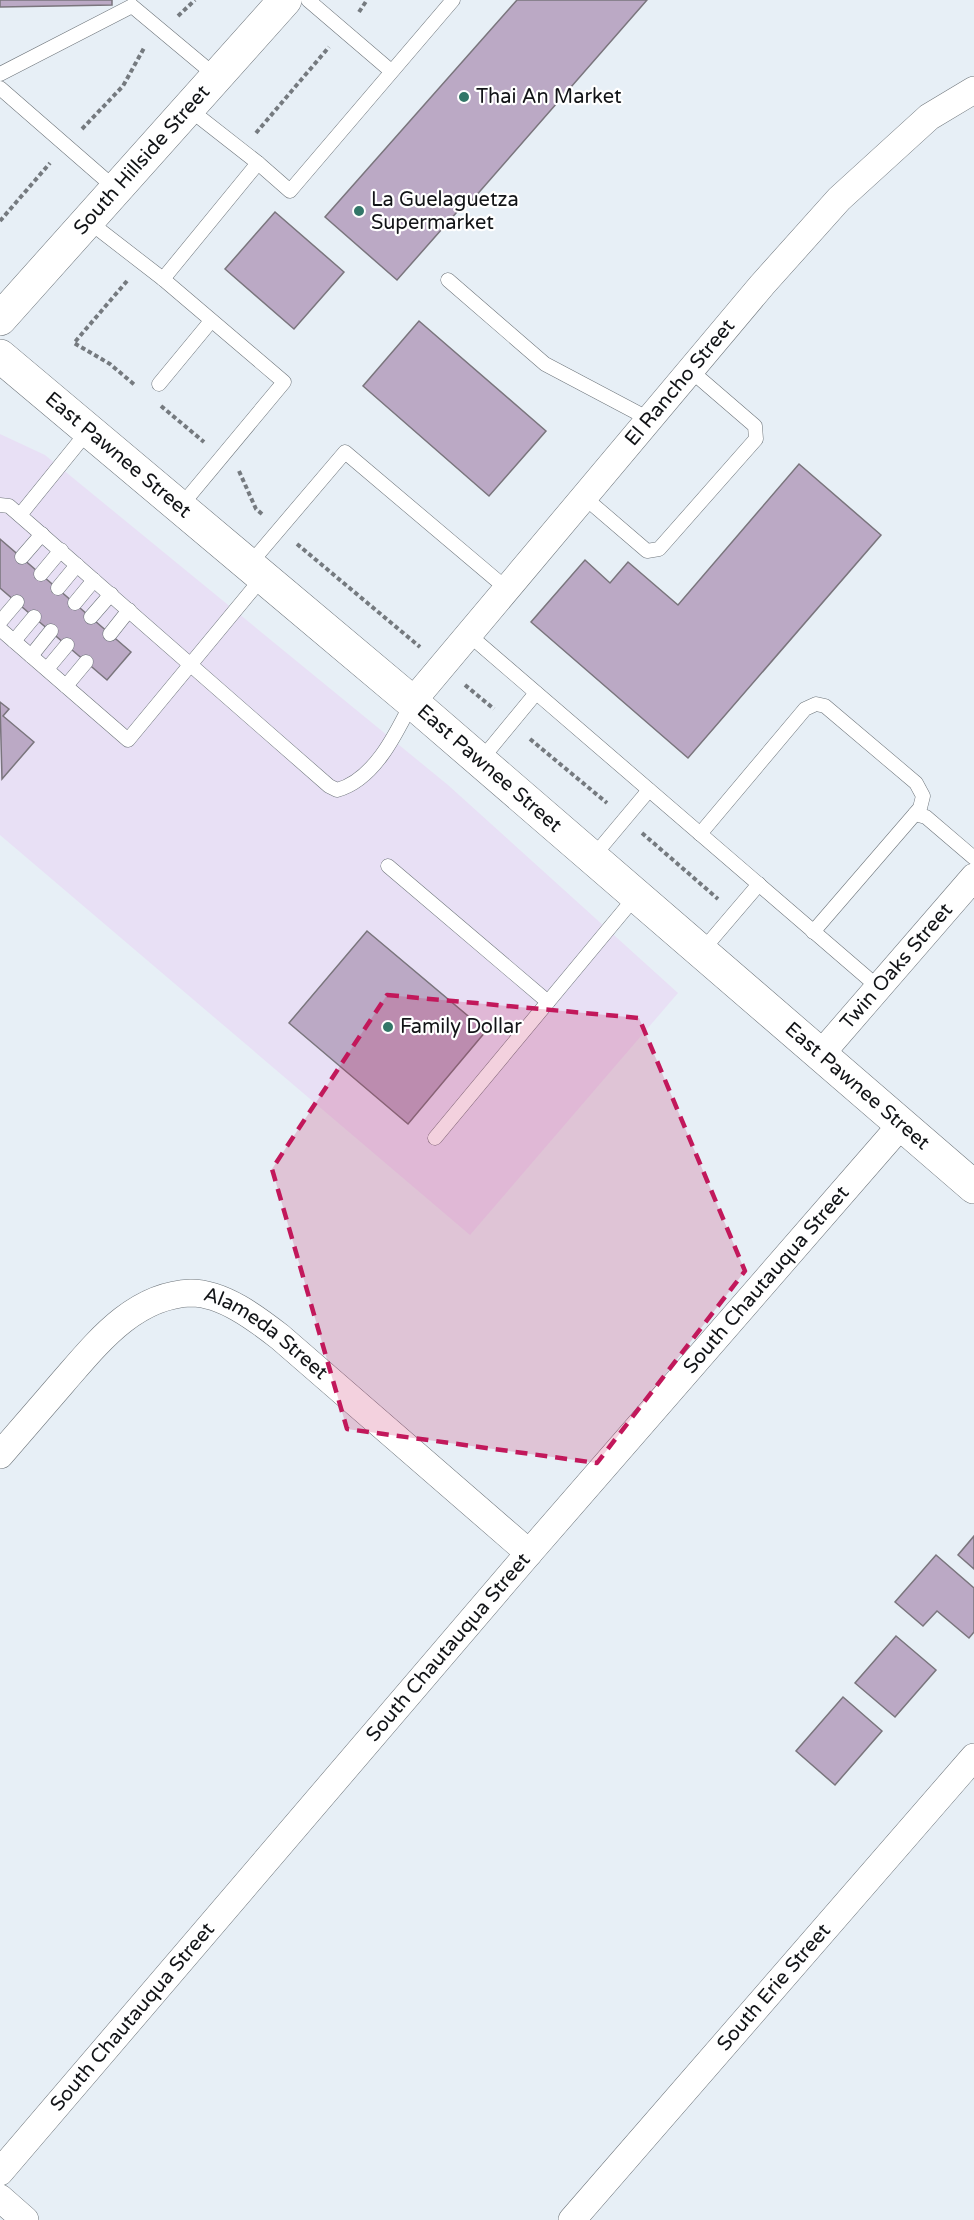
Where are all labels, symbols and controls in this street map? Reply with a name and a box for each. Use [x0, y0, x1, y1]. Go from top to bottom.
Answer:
street label: South Hillside Street [69, 80, 215, 240]
place label: Thai An Market [476, 85, 622, 109]
marker: Thai An Market [457, 90, 471, 104]
place label: La Guelaguetza Supermarket [371, 188, 519, 235]
marker: La Guelaguetza Supermarket [352, 204, 366, 218]
street label: El Rancho Street [620, 314, 740, 451]
street label: East Pawnee Street [40, 387, 196, 523]
street label: East Pawnee Street [412, 700, 567, 838]
street label: Twin Oaks Street [835, 898, 958, 1035]
place label: Family Dollar [400, 1015, 522, 1039]
street label: East Pawnee Street [780, 1017, 935, 1155]
marker: Family Dollar [381, 1020, 395, 1034]
street label: South Chautauqua Street [678, 1181, 855, 1379]
street label: Alameda Street [201, 1283, 333, 1385]
street label: South Chautauqua Street [361, 1548, 536, 1747]
street label: South Chautauqua Street [45, 1917, 220, 2116]
street label: South Erie Street [712, 1919, 836, 2056]

